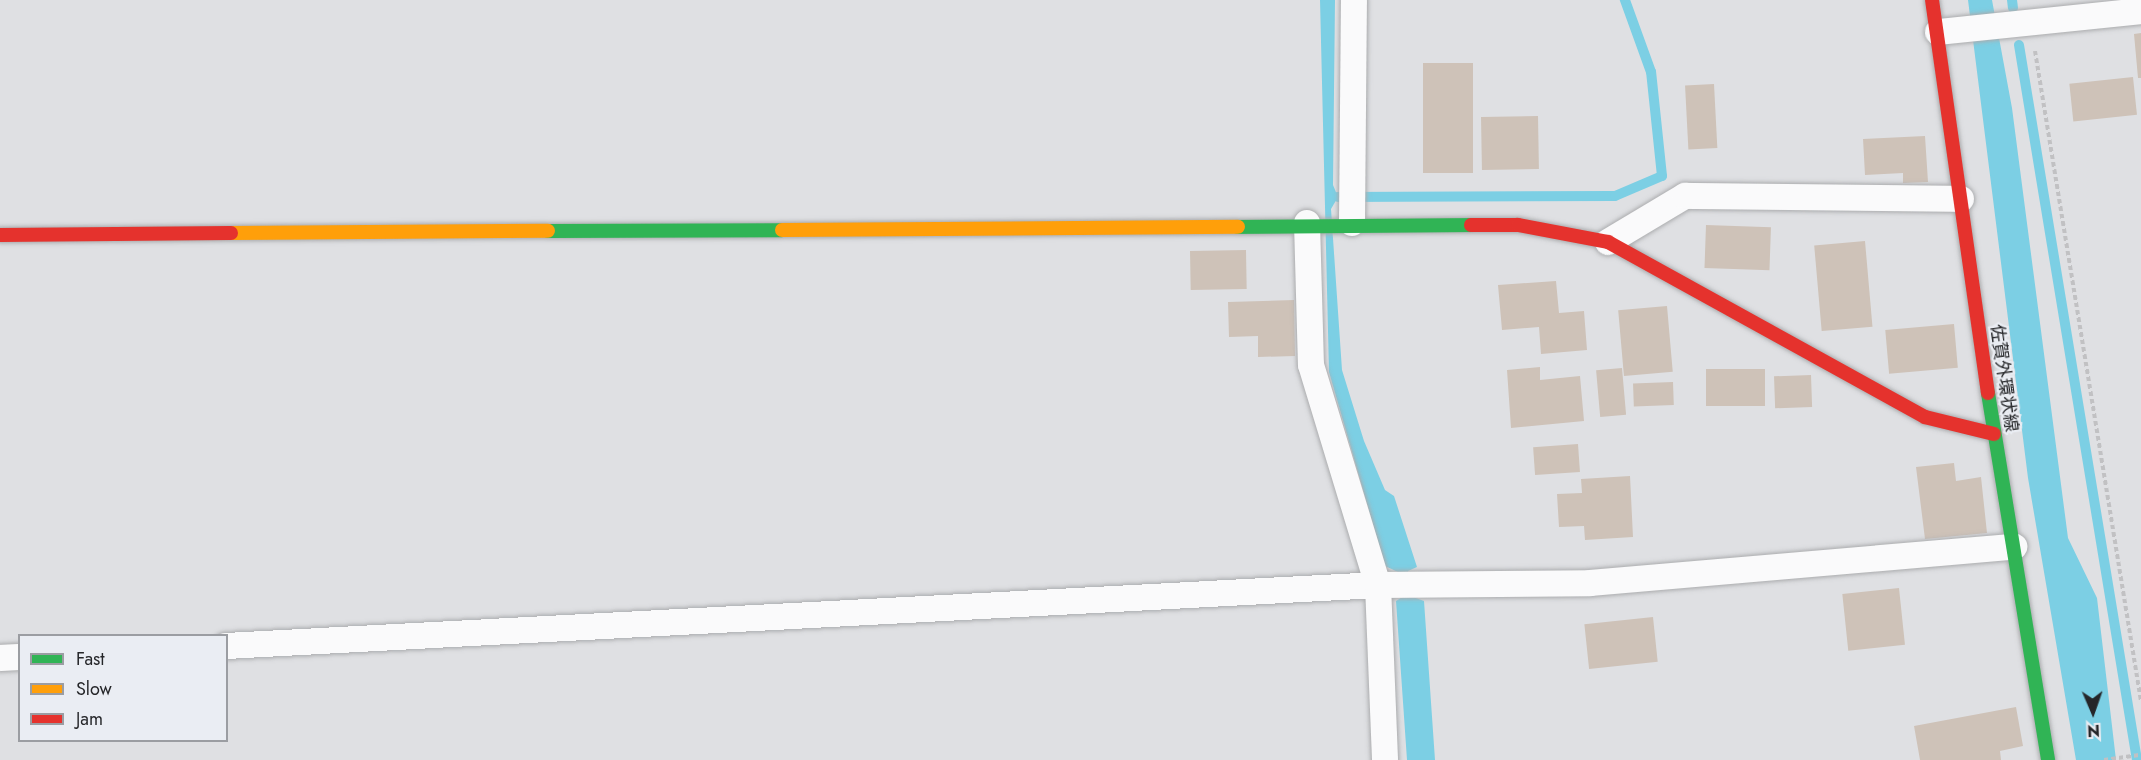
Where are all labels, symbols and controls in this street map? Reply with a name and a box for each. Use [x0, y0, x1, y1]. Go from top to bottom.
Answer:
street label: 佐賀外環状線 [1986, 323, 2022, 433]
legend [18, 634, 228, 742]
text: Fast [76, 646, 105, 672]
text: Slow [76, 676, 112, 702]
north arrow [2063, 682, 2123, 742]
text: Jam [76, 706, 103, 732]
text: N [2087, 719, 2100, 742]

